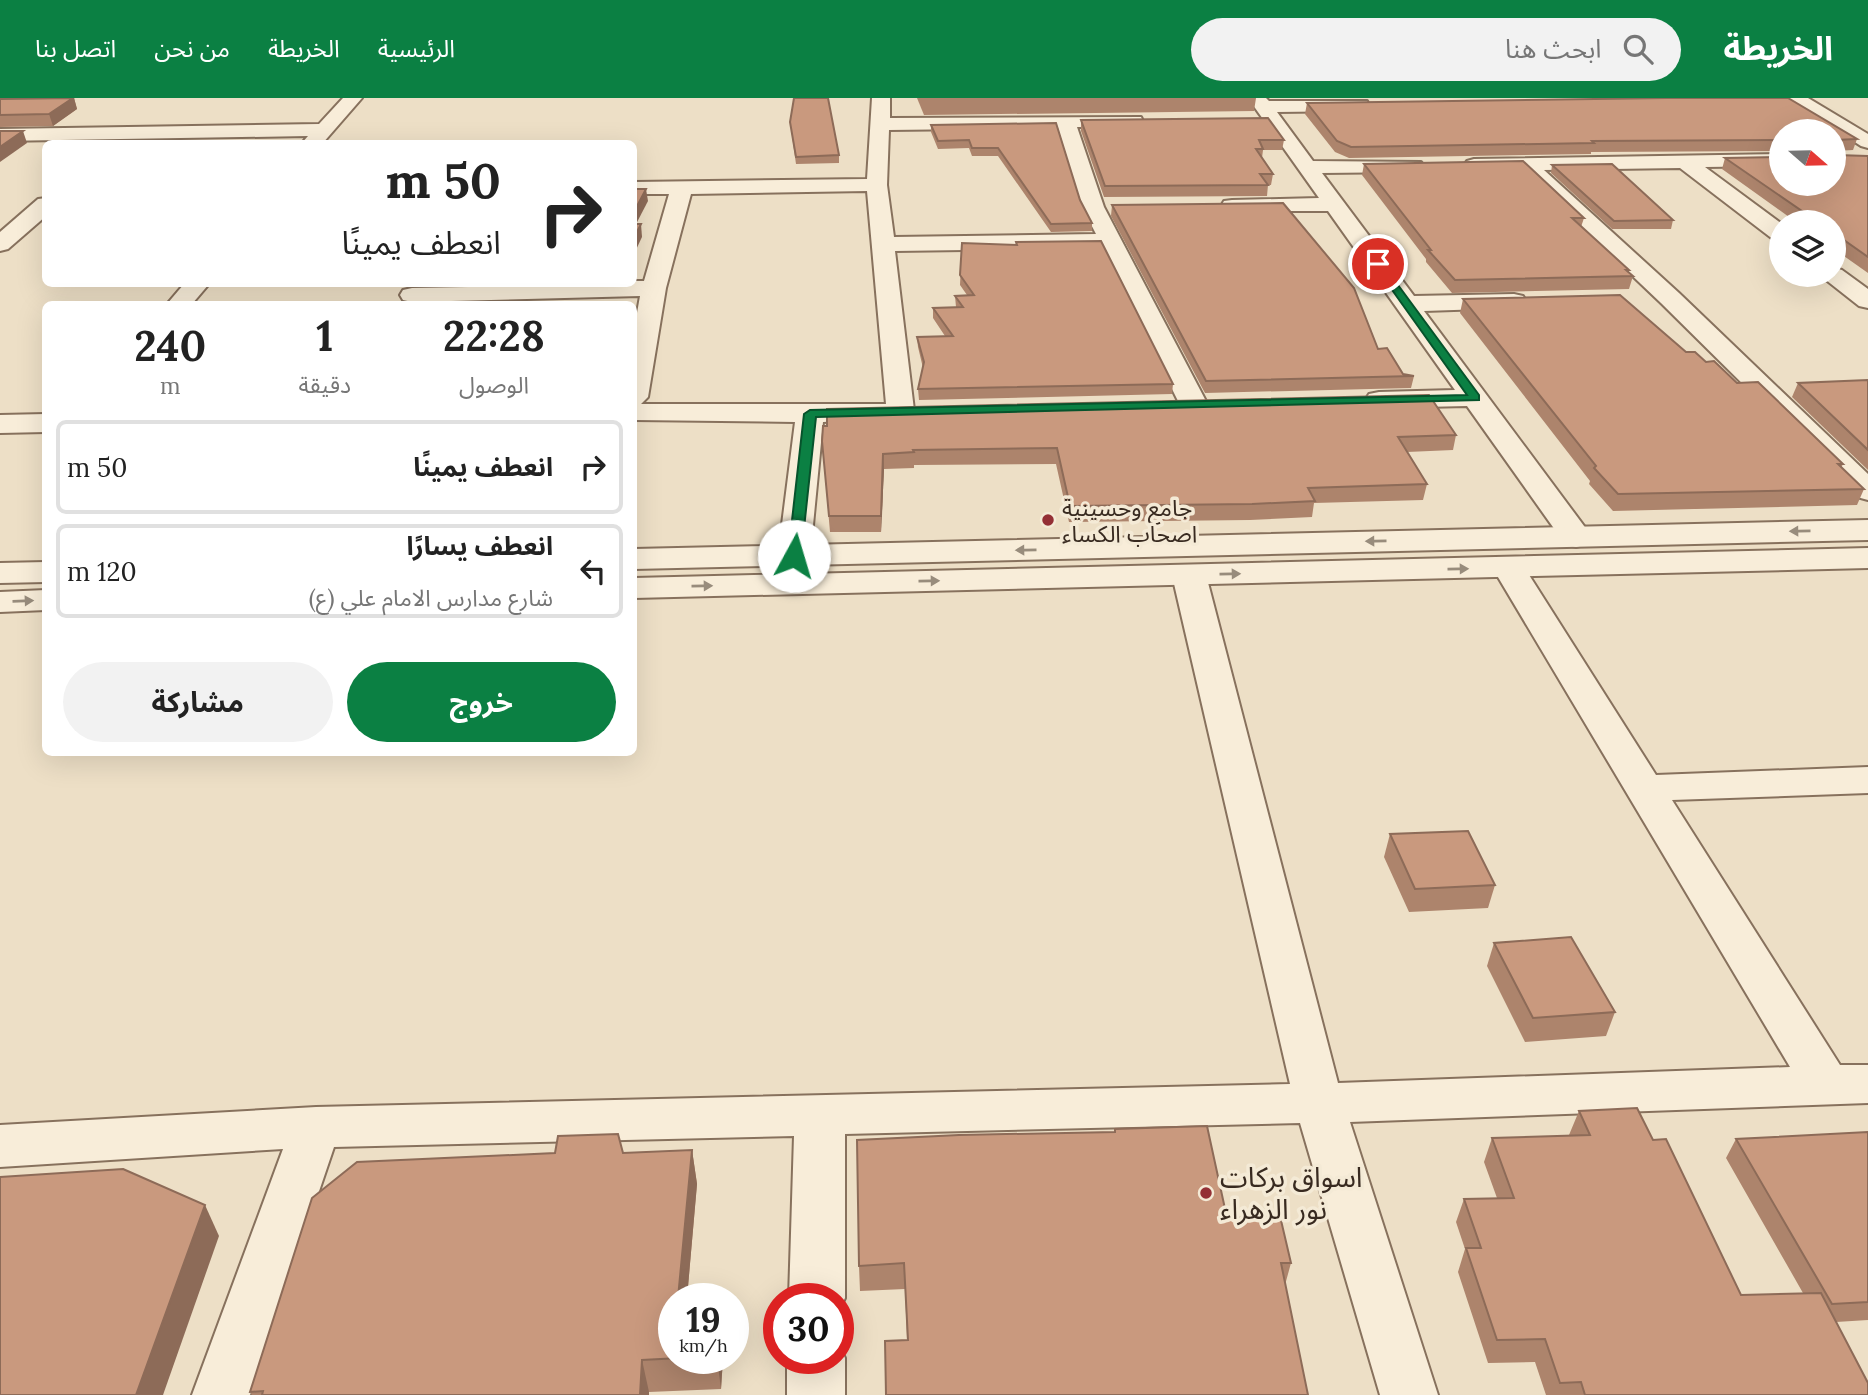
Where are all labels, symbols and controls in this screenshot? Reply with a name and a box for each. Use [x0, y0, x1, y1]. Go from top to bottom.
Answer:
search box [1191, 18, 1681, 81]
text: الخريطة [1723, 27, 1833, 69]
icon: search [1619, 30, 1657, 68]
text: ابحث هنا [1505, 32, 1601, 65]
text: اتصل بنا [35, 33, 116, 64]
text: من نحن [154, 33, 230, 64]
text: الخريطة [268, 33, 340, 64]
text: الرئيسية [378, 33, 455, 64]
north arrow [1769, 119, 1846, 196]
map controls [1769, 119, 1846, 287]
text: 50 m [385, 149, 501, 211]
icon: right [525, 168, 616, 259]
button: layers [1769, 210, 1846, 287]
text: انعطف يمينًا [342, 222, 501, 263]
pin [1348, 234, 1408, 294]
icon: arrive [1359, 245, 1397, 283]
text: 1 [316, 309, 333, 363]
text: 22:28 [443, 309, 545, 363]
text: 240 [134, 319, 206, 373]
text: دقيقة [299, 370, 351, 399]
text: الوصول [459, 370, 529, 399]
text: m [160, 371, 181, 400]
icon: right [574, 448, 612, 486]
text: انعطف يمينًا [413, 450, 553, 483]
text: 50 m [67, 451, 127, 484]
place label: جامع وحسينية اصحاب الكساء [1062, 493, 1197, 548]
marker: جامع وحسينية اصحاب الكساء [1040, 512, 1056, 528]
position arrow [757, 519, 831, 593]
one-way arrow [1789, 526, 1811, 537]
text: انعطف يسارًا [406, 529, 553, 562]
one-way arrow [1365, 536, 1387, 547]
one-way arrow [1015, 544, 1037, 556]
icon: left [574, 552, 612, 590]
text: 120 m [67, 555, 137, 588]
one-way arrow [1447, 563, 1469, 574]
one-way arrow [1219, 568, 1241, 580]
one-way arrow [918, 576, 940, 587]
one-way arrow [691, 581, 713, 592]
text: شارع مدارس الامام علي (ع) [309, 583, 553, 612]
one-way arrow [12, 595, 34, 607]
button: مشاركة [63, 662, 333, 742]
button: خروج [347, 662, 616, 742]
place label: اسواق بركات نور الزهراء [1220, 1159, 1363, 1227]
marker: اسواق بركات نور الزهراء [1198, 1185, 1214, 1201]
speed limit sign: 30 [763, 1283, 854, 1374]
text: 19 [686, 1297, 721, 1342]
text: km/h [679, 1334, 728, 1357]

